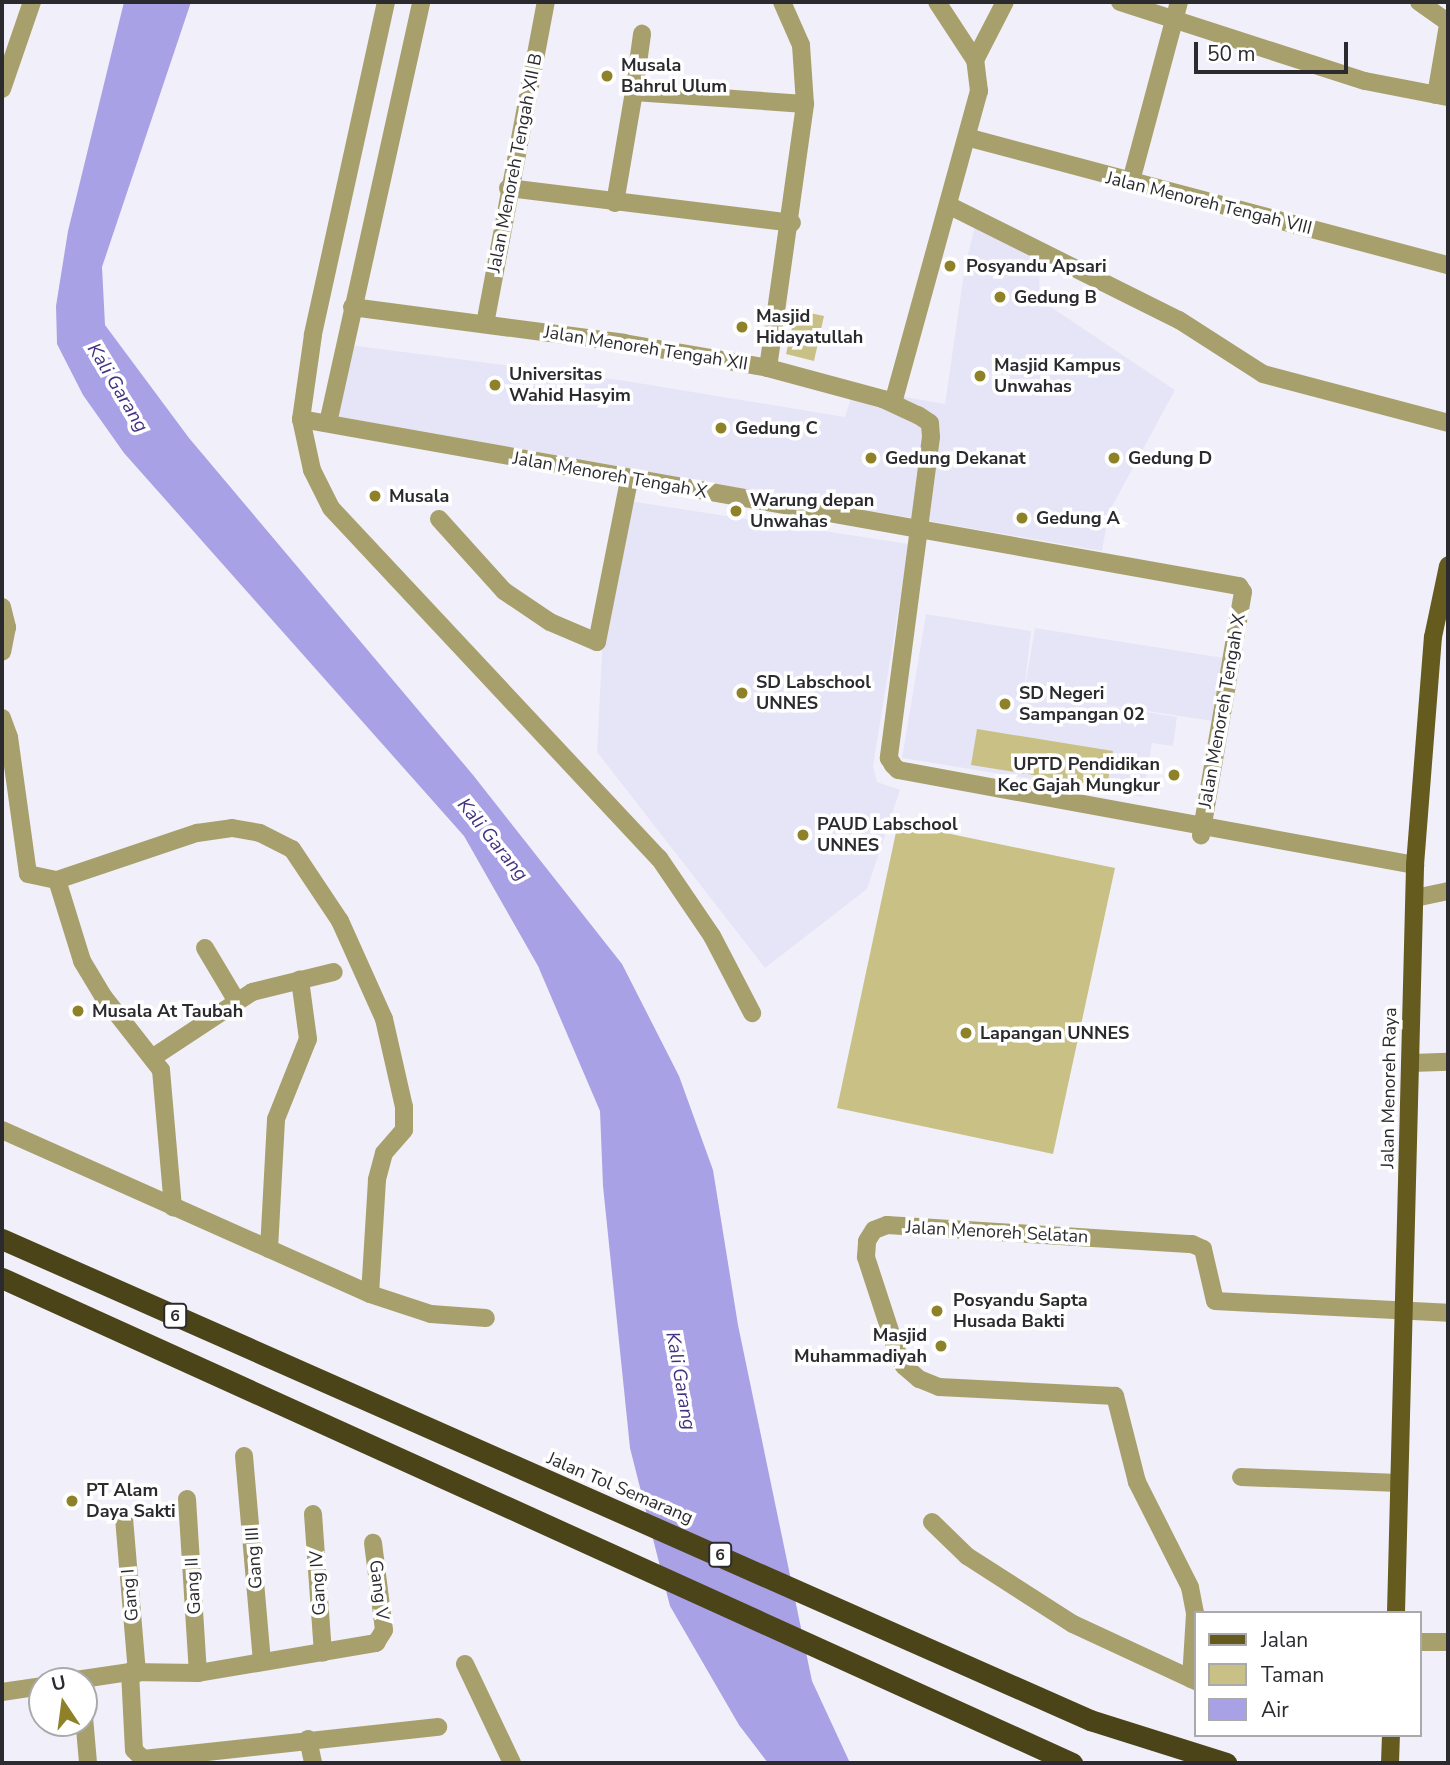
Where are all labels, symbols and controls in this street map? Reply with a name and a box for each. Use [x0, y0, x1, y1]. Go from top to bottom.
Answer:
scale bar [1198, 28, 1352, 72]
text: 50 m [1207, 40, 1256, 68]
street label: Jalan Menoreh Tengah XII B [483, 52, 547, 274]
place label: Musala Bahrul Ulum [621, 55, 727, 98]
marker: Musala Bahrul Ulum [599, 68, 615, 84]
street label: Jalan Menoreh Tengah VIII [1104, 167, 1314, 239]
place label: Posyandu Apsari [966, 255, 1106, 277]
marker: Posyandu Apsari [940, 256, 960, 276]
place label: Gedung B [1014, 286, 1097, 308]
marker: Gedung B [992, 289, 1008, 305]
place label: Masjid Hidayatullah [756, 306, 863, 348]
marker: Masjid Hidayatullah [734, 319, 750, 335]
street label: Jalan Menoreh Tengah XII [543, 321, 749, 375]
water label: Kali Garang [82, 340, 152, 436]
place label: Masjid Kampus Unwahas [994, 355, 1121, 398]
place label: Universitas Wahid Hasyim [509, 364, 631, 406]
marker: Masjid Kampus Unwahas [972, 368, 988, 384]
marker: Universitas Wahid Hasyim [487, 377, 503, 393]
place label: Gedung C [735, 417, 818, 439]
marker: Gedung C [713, 420, 729, 436]
street label: Jalan Menoreh Tengah X [511, 447, 709, 503]
place label: Gedung Dekanat [885, 447, 1026, 469]
place label: Gedung D [1128, 447, 1212, 469]
marker: Gedung Dekanat [863, 450, 879, 466]
marker: Gedung D [1106, 450, 1122, 466]
place label: Musala [389, 485, 449, 507]
marker: Musala [367, 488, 383, 504]
place label: Warung depan Unwahas [750, 490, 874, 532]
marker: Warung depan Unwahas [728, 503, 744, 519]
place label: Gedung A [1036, 507, 1120, 529]
marker: Gedung A [1014, 510, 1030, 526]
street label: Jalan Menoreh Tengah X [1194, 612, 1250, 810]
place label: SD Labschool UNNES [756, 672, 871, 714]
place label: SD Negeri Sampangan 02 [1019, 683, 1145, 726]
marker: SD Labschool UNNES [734, 685, 750, 701]
marker: SD Negeri Sampangan 02 [997, 696, 1013, 712]
place label: UPTD Pendidikan Kec Gajah Mungkur [998, 754, 1160, 796]
marker: UPTD Pendidikan Kec Gajah Mungkur [1166, 767, 1182, 783]
water label: Kali Garang [452, 794, 532, 886]
place label: PAUD Labschool UNNES [817, 814, 958, 856]
marker: PAUD Labschool UNNES [795, 827, 811, 843]
place label: Musala At Taubah [92, 1000, 243, 1022]
marker: Musala At Taubah [70, 1003, 86, 1019]
street label: Jalan Menoreh Raya [1377, 1007, 1401, 1169]
place label: Lapangan UNNES [980, 1022, 1129, 1044]
marker: Lapangan UNNES [958, 1025, 974, 1041]
street label: Jalan Menoreh Selatan [905, 1216, 1089, 1248]
place label: Posyandu Sapta Husada Bakti [953, 1290, 1088, 1332]
marker: Posyandu Sapta Husada Bakti [927, 1301, 947, 1321]
road number: 6 [163, 1304, 187, 1328]
place label: Masjid Muhammadiyah [794, 1325, 927, 1368]
water label: Kali Garang [660, 1330, 700, 1432]
marker: Masjid Muhammadiyah [933, 1338, 949, 1354]
street label: Jalan Tol Semarang [544, 1447, 696, 1529]
place label: PT Alam Daya Sakti [86, 1480, 176, 1522]
marker: PT Alam Daya Sakti [64, 1493, 80, 1509]
street label: Gang III [241, 1526, 267, 1590]
road number: 6 [708, 1542, 732, 1568]
street label: Gang IV [306, 1550, 330, 1616]
street label: Gang II [181, 1557, 205, 1615]
street label: Gang V [365, 1559, 393, 1621]
street label: Gang I [117, 1568, 143, 1622]
legend [1194, 1611, 1422, 1737]
text: Jalan [1261, 1626, 1308, 1654]
text: Taman [1261, 1661, 1324, 1689]
north arrow [28, 1667, 98, 1737]
text: U [49, 1669, 68, 1698]
text: Air [1261, 1696, 1289, 1724]

